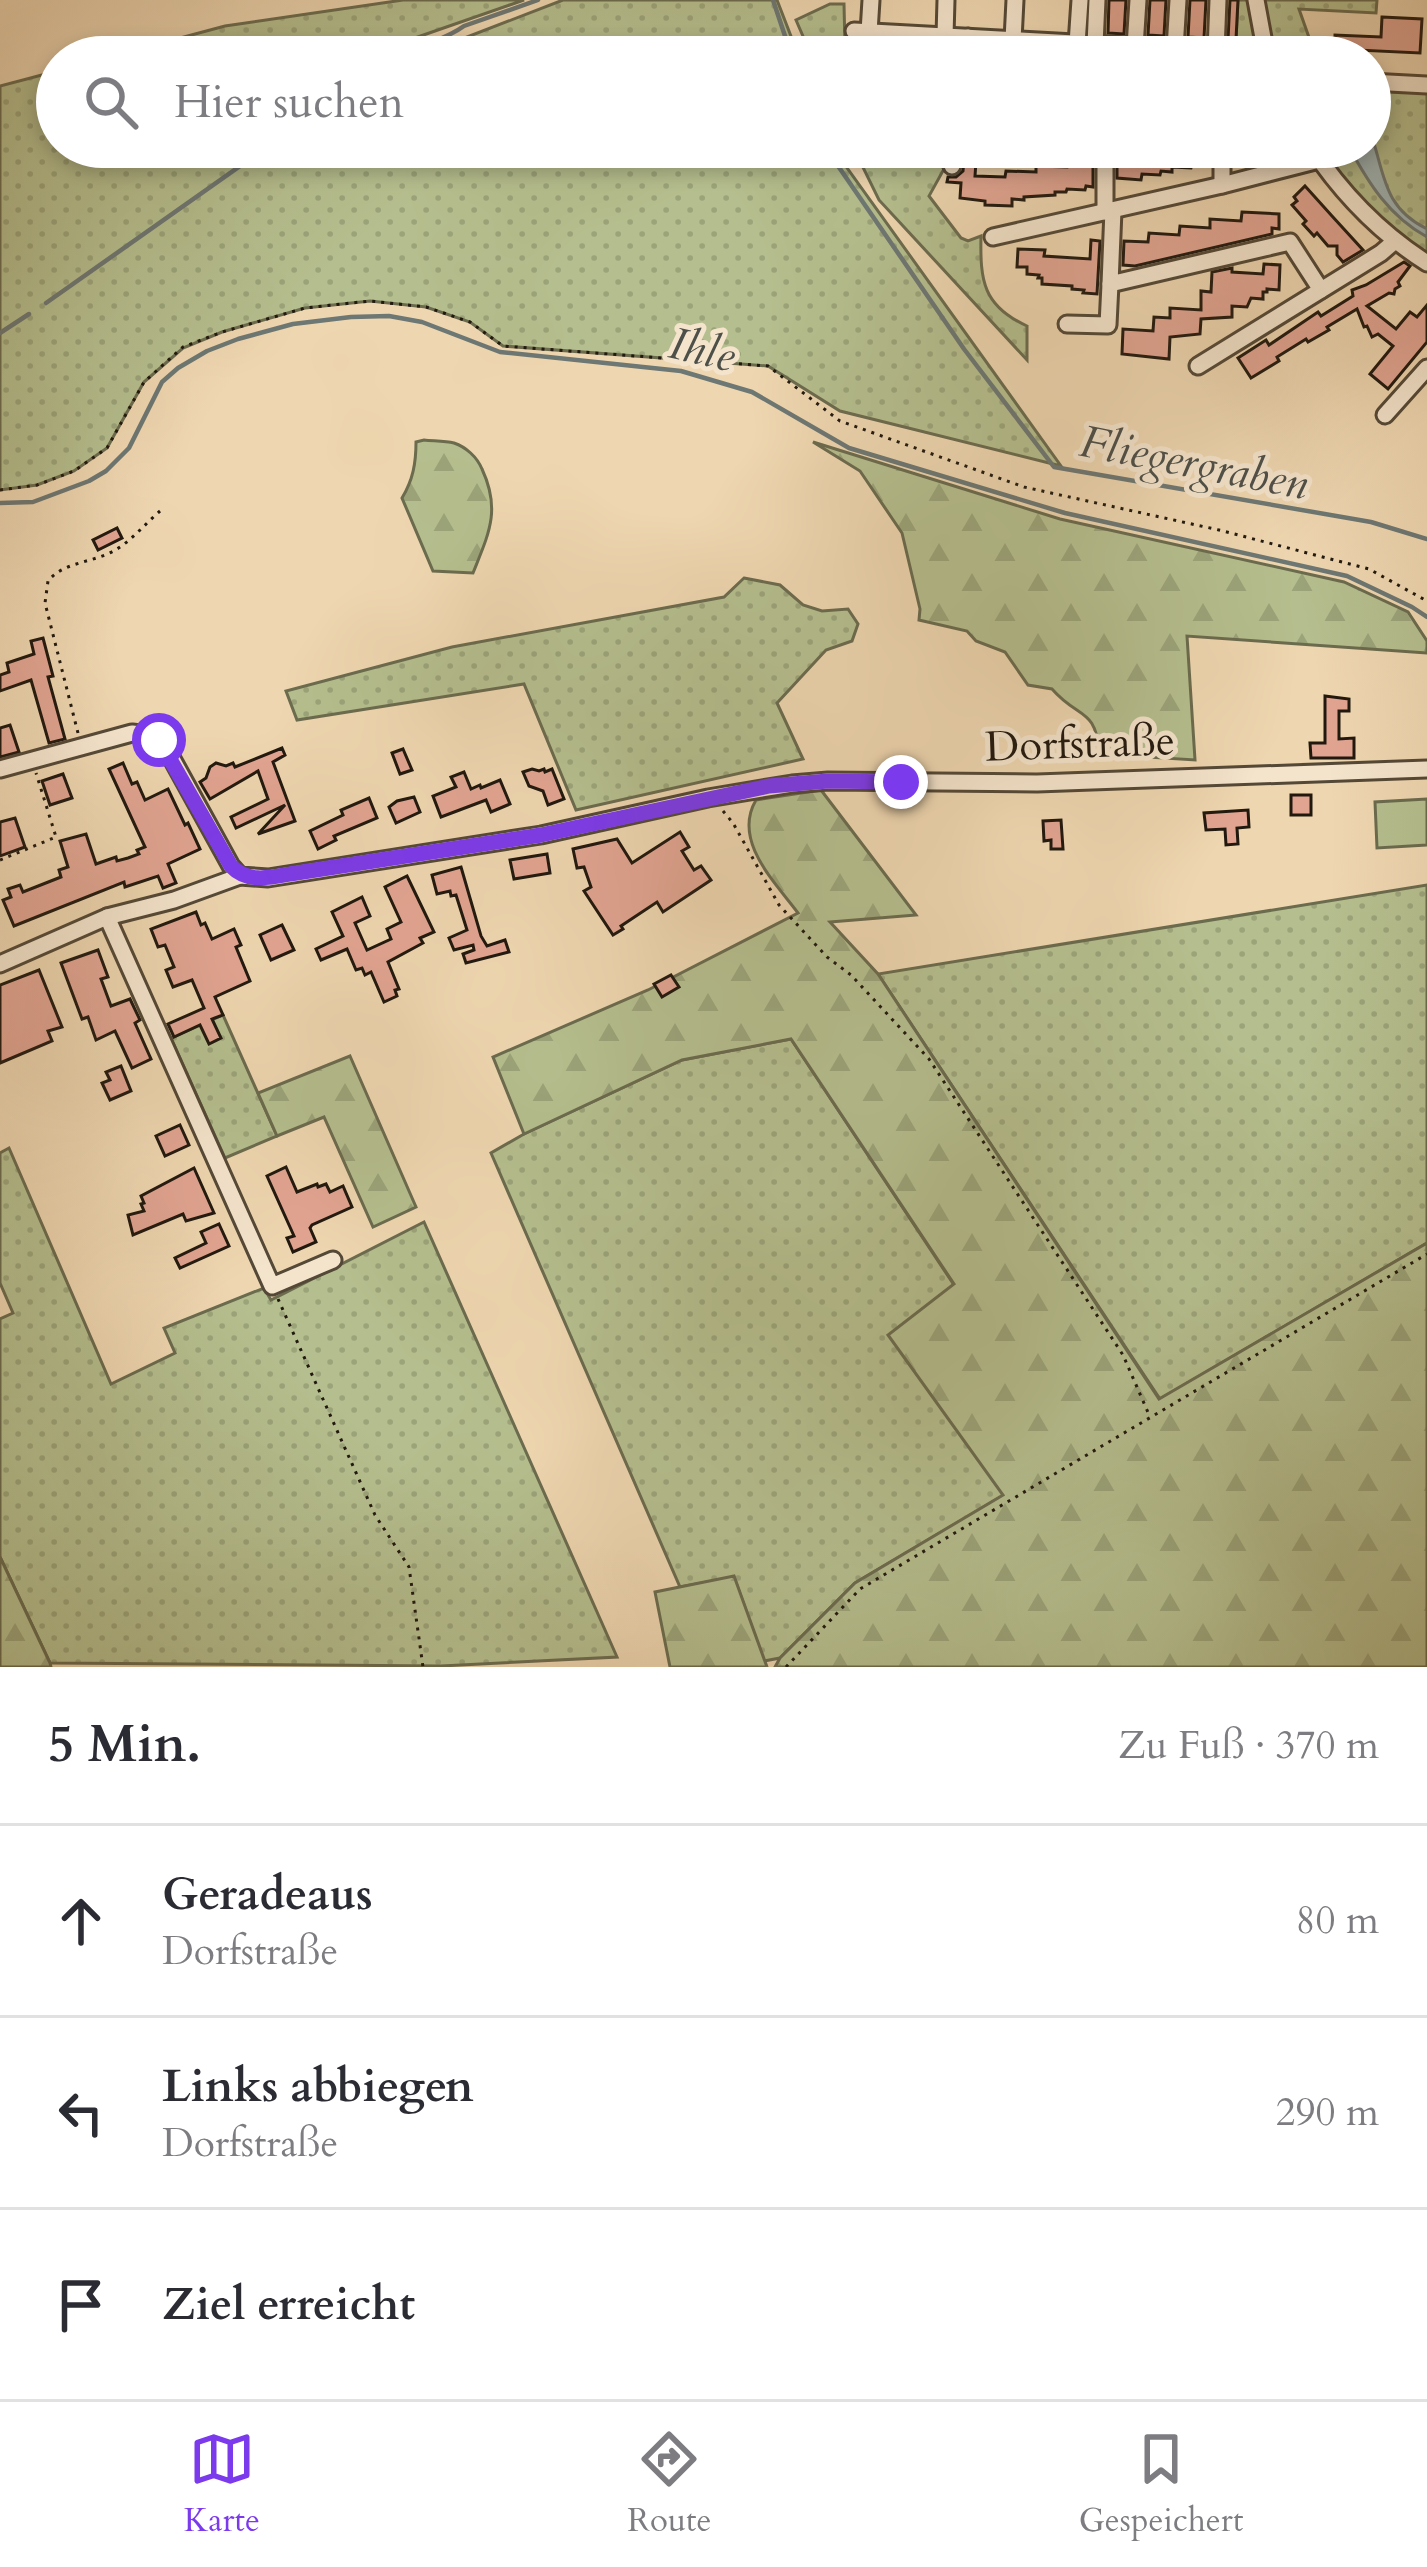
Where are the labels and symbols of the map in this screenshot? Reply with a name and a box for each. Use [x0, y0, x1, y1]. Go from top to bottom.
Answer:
water label: Ihle [663, 313, 742, 387]
water label: Fliegergraben [1075, 411, 1313, 515]
street label: Dorfstraße [984, 712, 1176, 776]
route start [132, 713, 186, 767]
route end [874, 755, 928, 809]

